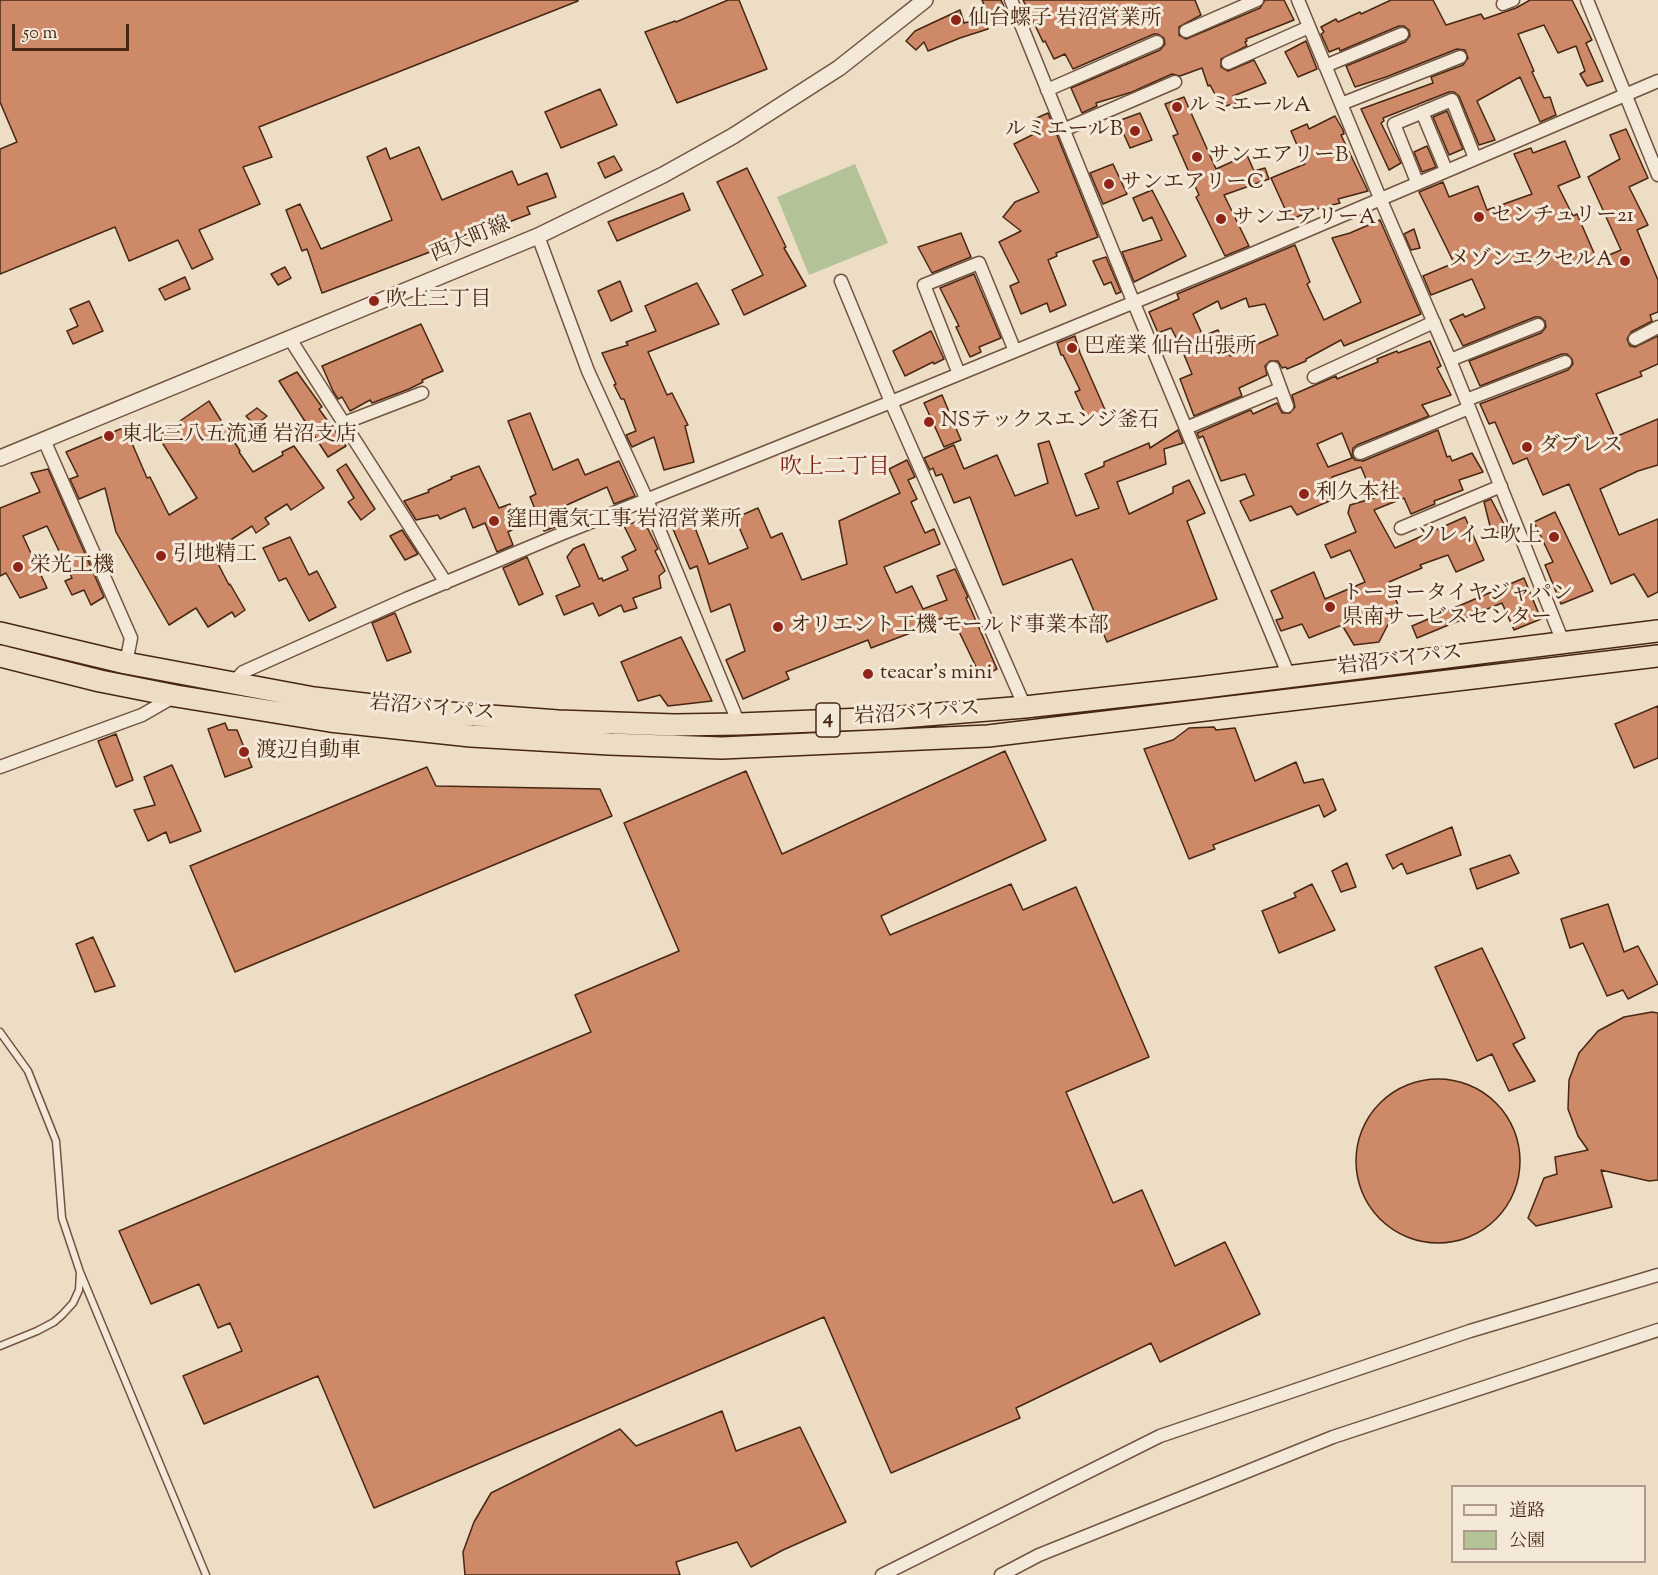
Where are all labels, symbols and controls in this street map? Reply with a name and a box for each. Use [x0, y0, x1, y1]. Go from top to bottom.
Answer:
place label: 仙台螺子 岩沼営業所 [968, 7, 1161, 33]
scale bar [15, 12, 132, 50]
marker: 仙台螺子 岩沼営業所 [949, 13, 963, 27]
text: 50 m [23, 21, 57, 47]
place label: ルミエールA [1189, 94, 1311, 120]
marker: ルミエールA [1170, 100, 1184, 114]
place label: ルミエールB [1005, 118, 1123, 144]
marker: ルミエールB [1128, 124, 1142, 138]
place label: サンエアリーB [1209, 144, 1348, 170]
marker: サンエアリーB [1190, 150, 1204, 164]
place label: サンエアリーC [1121, 171, 1264, 197]
marker: サンエアリーC [1102, 177, 1116, 191]
place label: センチュリー21 [1491, 204, 1634, 230]
place label: サンエアリーA [1233, 206, 1376, 232]
marker: センチュリー21 [1472, 210, 1486, 224]
marker: サンエアリーA [1214, 212, 1228, 226]
street label: 西大町線 [427, 213, 515, 269]
place label: メゾンエクセルA [1449, 248, 1613, 274]
marker: メゾンエクセルA [1618, 254, 1632, 268]
place label: 吹上三丁目 [386, 288, 491, 314]
marker: 吹上三丁目 [367, 294, 381, 308]
place label: 巴産業 仙台出張所 [1084, 335, 1256, 361]
marker: 巴産業 仙台出張所 [1065, 341, 1079, 355]
place label: NSテックスエンジ釜石 [941, 409, 1159, 435]
marker: NSテックスエンジ釜石 [922, 415, 936, 429]
place label: 東北三八五流通 岩沼支店 [121, 423, 356, 449]
marker: 東北三八五流通 岩沼支店 [102, 429, 116, 443]
place label: ダブレス [1539, 434, 1623, 460]
marker: ダブレス [1520, 440, 1534, 454]
district label: 吹上二丁目 [780, 456, 890, 482]
place label: 利久本社 [1316, 481, 1400, 507]
marker: 利久本社 [1297, 487, 1311, 501]
place label: 窪田電気工事 岩沼営業所 [506, 508, 741, 534]
marker: 窪田電気工事 岩沼営業所 [487, 514, 501, 528]
place label: ソレイユ吹上 [1416, 524, 1542, 550]
marker: ソレイユ吹上 [1547, 530, 1561, 544]
place label: 引地精工 [173, 543, 257, 569]
marker: 引地精工 [154, 549, 168, 563]
place label: 栄光工機 [30, 554, 114, 580]
marker: 栄光工機 [11, 560, 25, 574]
place label: トーヨータイヤジャパン 県南サービスセンター [1342, 582, 1573, 632]
marker: トーヨータイヤジャパン 県南サービスセンター [1323, 600, 1337, 614]
place label: オリエント工機 モールド事業本部 [790, 614, 1109, 640]
marker: オリエント工機 モールド事業本部 [771, 620, 785, 634]
street label: 岩沼バイパス [1336, 642, 1464, 682]
place label: teacar's mini [880, 661, 992, 687]
marker: teacar's mini [861, 667, 875, 681]
street label: 岩沼バイパス [368, 692, 496, 728]
street label: 岩沼バイパス [853, 698, 981, 732]
road number: 4 [816, 703, 840, 737]
place label: 渡辺自動車 [256, 739, 361, 765]
marker: 渡辺自動車 [237, 745, 251, 759]
legend [1451, 1485, 1646, 1563]
text: 道路 [1509, 1499, 1545, 1525]
text: 公園 [1509, 1529, 1545, 1555]

